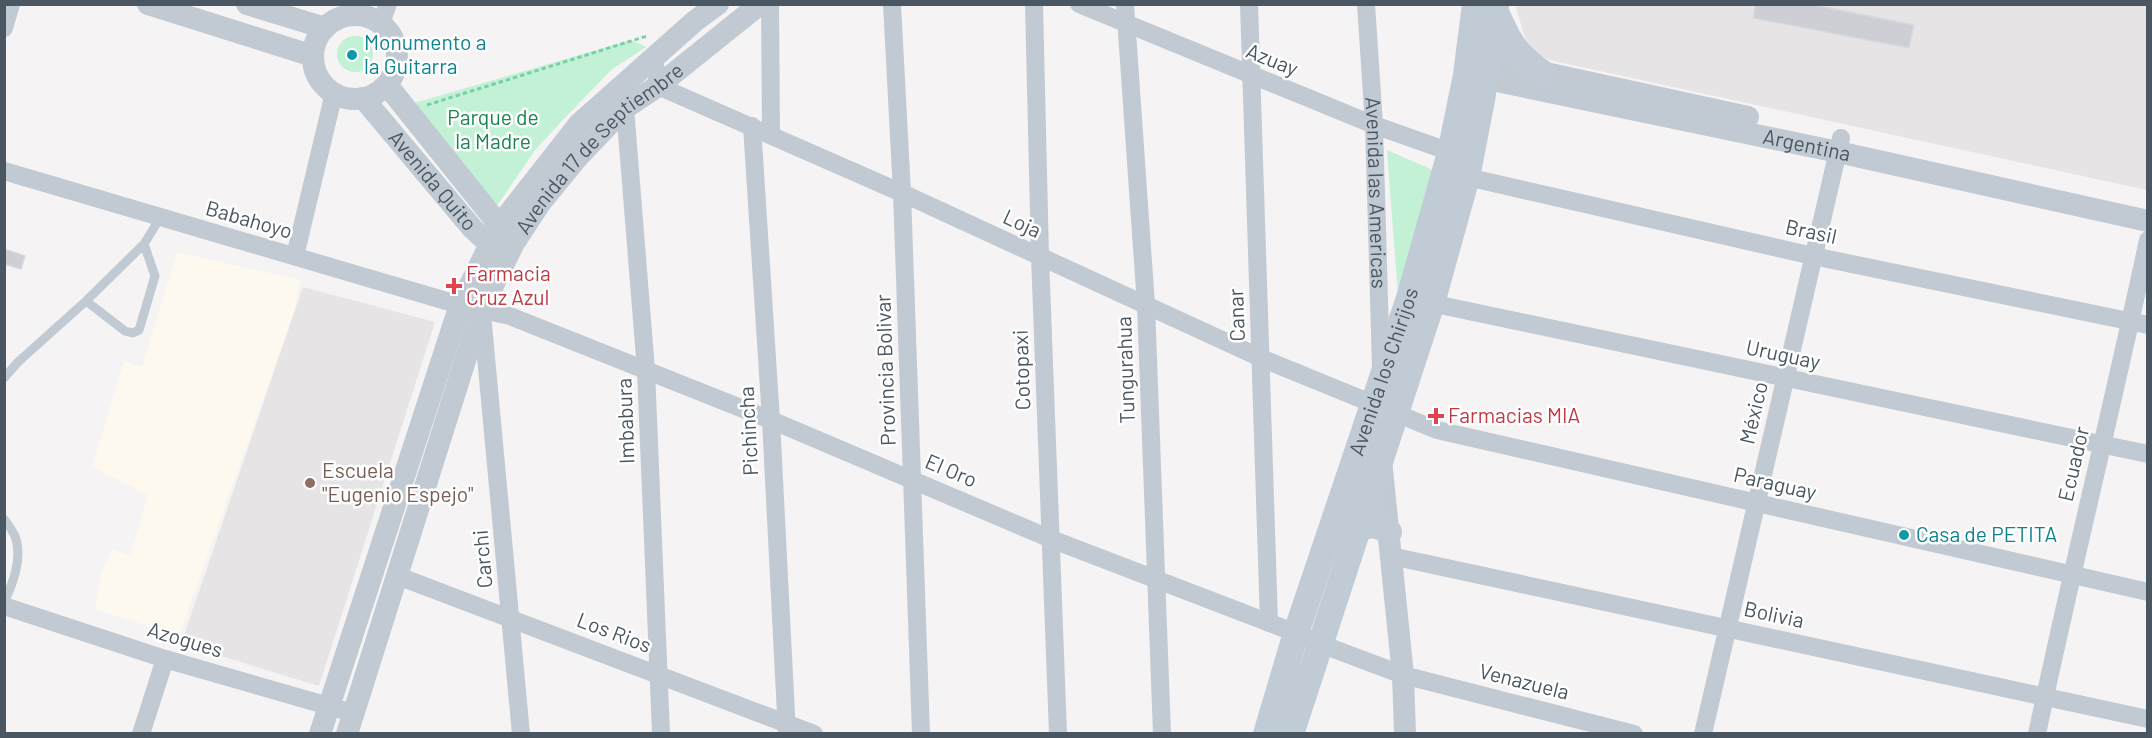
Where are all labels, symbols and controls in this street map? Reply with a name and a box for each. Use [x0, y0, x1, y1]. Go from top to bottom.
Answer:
place label: Monumento a la Guitarra [364, 29, 486, 78]
street label: Azuay [1243, 37, 1302, 80]
marker: Monumento a la Guitarra [345, 48, 359, 62]
street label: Avenida 17 de Septiembre [509, 57, 688, 238]
street label: Avenida las Americas [1361, 96, 1393, 289]
park label: Parque de la Madre [447, 104, 539, 153]
street label: Argentina [1761, 123, 1853, 165]
street label: Avenida Quito [384, 124, 483, 235]
street label: Babahoyo [203, 194, 296, 243]
street label: Loja [1000, 203, 1046, 242]
street label: Brasil [1783, 213, 1839, 248]
place label: Farmacia Cruz Azul [466, 260, 551, 309]
marker: Farmacia Cruz Azul [447, 279, 461, 293]
street label: Avenida los Chirijos [1343, 285, 1422, 459]
street label: Canar [1222, 288, 1249, 342]
street label: Provincia Bolivar [869, 293, 900, 446]
street label: Tungurahua [1110, 316, 1139, 424]
street label: Cotopaxi [1007, 329, 1034, 411]
street label: Uruguay [1744, 333, 1823, 374]
street label: Imbabura [611, 378, 638, 464]
street label: México [1733, 379, 1772, 446]
street label: Pichincha [733, 386, 762, 476]
place label: Farmacias MIA [1448, 402, 1580, 427]
marker: Farmacias MIA [1429, 409, 1443, 423]
street label: Ecuador [2052, 423, 2093, 504]
street label: El Oro [922, 448, 981, 492]
place label: Escuela "Eugenio Espejo" [322, 457, 474, 506]
street label: Paraguay [1731, 461, 1819, 504]
marker: Escuela "Eugenio Espejo" [303, 476, 317, 490]
place label: Casa de PETITA [1916, 521, 2058, 546]
marker: Casa de PETITA [1897, 528, 1911, 542]
street label: Carchi [467, 529, 497, 589]
street label: Bolivia [1742, 595, 1807, 632]
street label: Los Rios [574, 606, 655, 657]
street label: Azogues [145, 615, 226, 662]
street label: Venazuela [1477, 657, 1572, 704]

